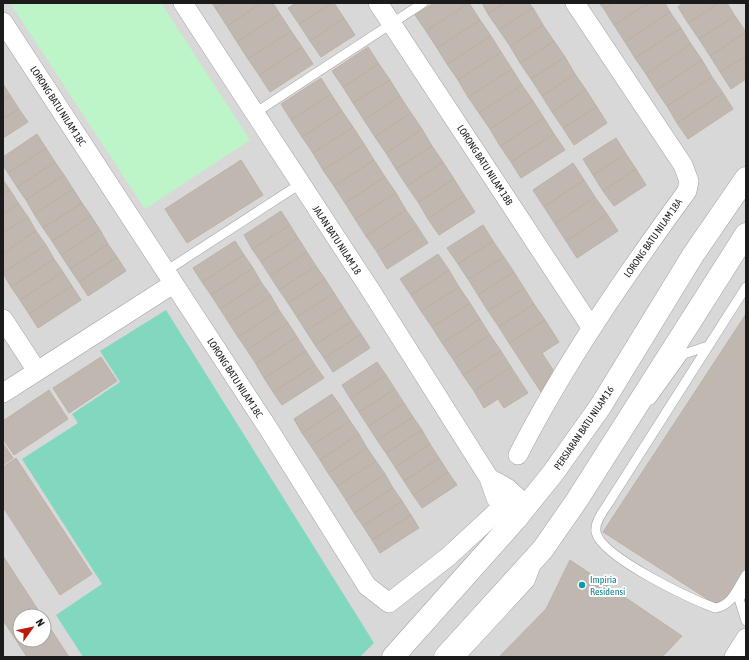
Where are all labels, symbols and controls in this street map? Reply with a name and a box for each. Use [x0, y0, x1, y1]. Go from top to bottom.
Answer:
street label: LORONG BATU NILAM 18C [28, 64, 88, 148]
street label: LORONG BATU NILAM 18B [455, 123, 515, 207]
street label: LORONG BATU NILAM 18A [622, 197, 684, 279]
street label: JALAN BATU NILAM 18 [311, 204, 363, 277]
street label: LORONG BATU NILAM 18C [205, 336, 265, 420]
street label: PERSIARAN BATU NILAM 16 [552, 384, 616, 472]
place label: Impiria Residensi [590, 574, 625, 597]
marker: Impiria Residensi [577, 580, 587, 590]
north arrow [12, 608, 52, 648]
text: N [34, 617, 47, 629]

